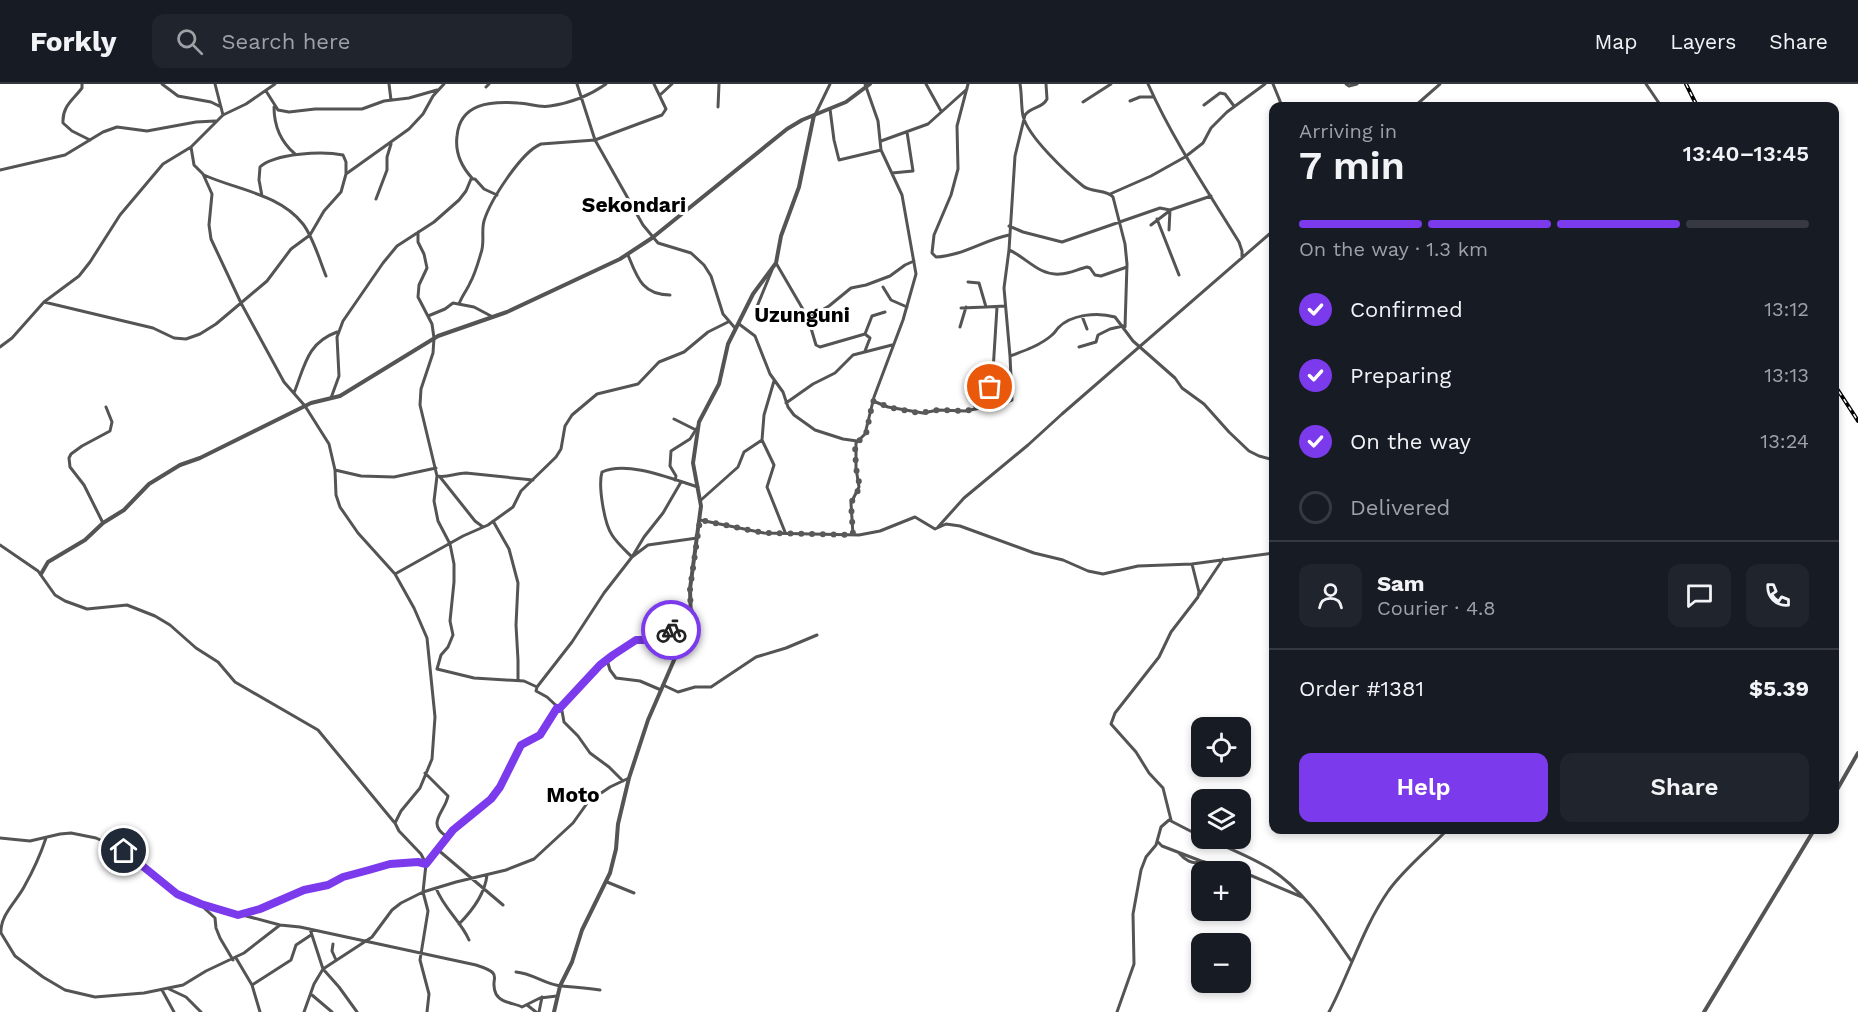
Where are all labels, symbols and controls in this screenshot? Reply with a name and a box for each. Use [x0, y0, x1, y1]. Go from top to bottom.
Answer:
search box [152, 14, 572, 68]
text: Forkly [30, 25, 116, 58]
icon: search [173, 25, 206, 58]
text: Search here [221, 29, 350, 54]
text: Map [1594, 29, 1637, 54]
text: Layers [1670, 29, 1736, 54]
text: Share [1769, 29, 1828, 54]
text: Arriving in [1299, 119, 1397, 143]
text: 13:40–13:45 [1683, 141, 1809, 166]
text: 7 min [1299, 143, 1405, 188]
district label: Sekondari [582, 192, 686, 217]
text: On the way · 1.3 km [1299, 237, 1488, 261]
icon: check [1299, 293, 1332, 326]
text: Confirmed [1350, 297, 1463, 322]
text: 13:12 [1764, 297, 1809, 321]
district label: Uzunguni [754, 302, 850, 327]
icon: check [1299, 359, 1332, 392]
pin [964, 361, 1015, 412]
text: Preparing [1350, 363, 1451, 388]
text: 13:13 [1764, 363, 1809, 387]
icon: bag [973, 370, 1006, 403]
icon: check [1299, 425, 1332, 458]
text: On the way [1350, 429, 1471, 454]
text: 13:24 [1760, 429, 1809, 453]
text: Delivered [1350, 495, 1450, 520]
button: person [1299, 564, 1362, 627]
button: chat [1668, 564, 1731, 627]
button: phone [1746, 564, 1809, 627]
text: Sam [1377, 571, 1425, 596]
text: Courier · 4.8 [1377, 596, 1496, 620]
courier [641, 600, 701, 660]
icon: bike [655, 614, 688, 647]
text: Order #1381 [1299, 676, 1424, 701]
text: $5.39 [1749, 676, 1809, 701]
map controls [1191, 717, 1251, 993]
button: locate [1191, 717, 1251, 777]
button: Help [1299, 753, 1548, 822]
button: Share [1560, 753, 1809, 822]
district label: Moto [546, 782, 600, 807]
button: layers [1191, 789, 1251, 849]
pin [98, 825, 149, 876]
icon: home [107, 834, 140, 867]
button: + [1191, 861, 1251, 921]
button: − [1191, 933, 1251, 993]

